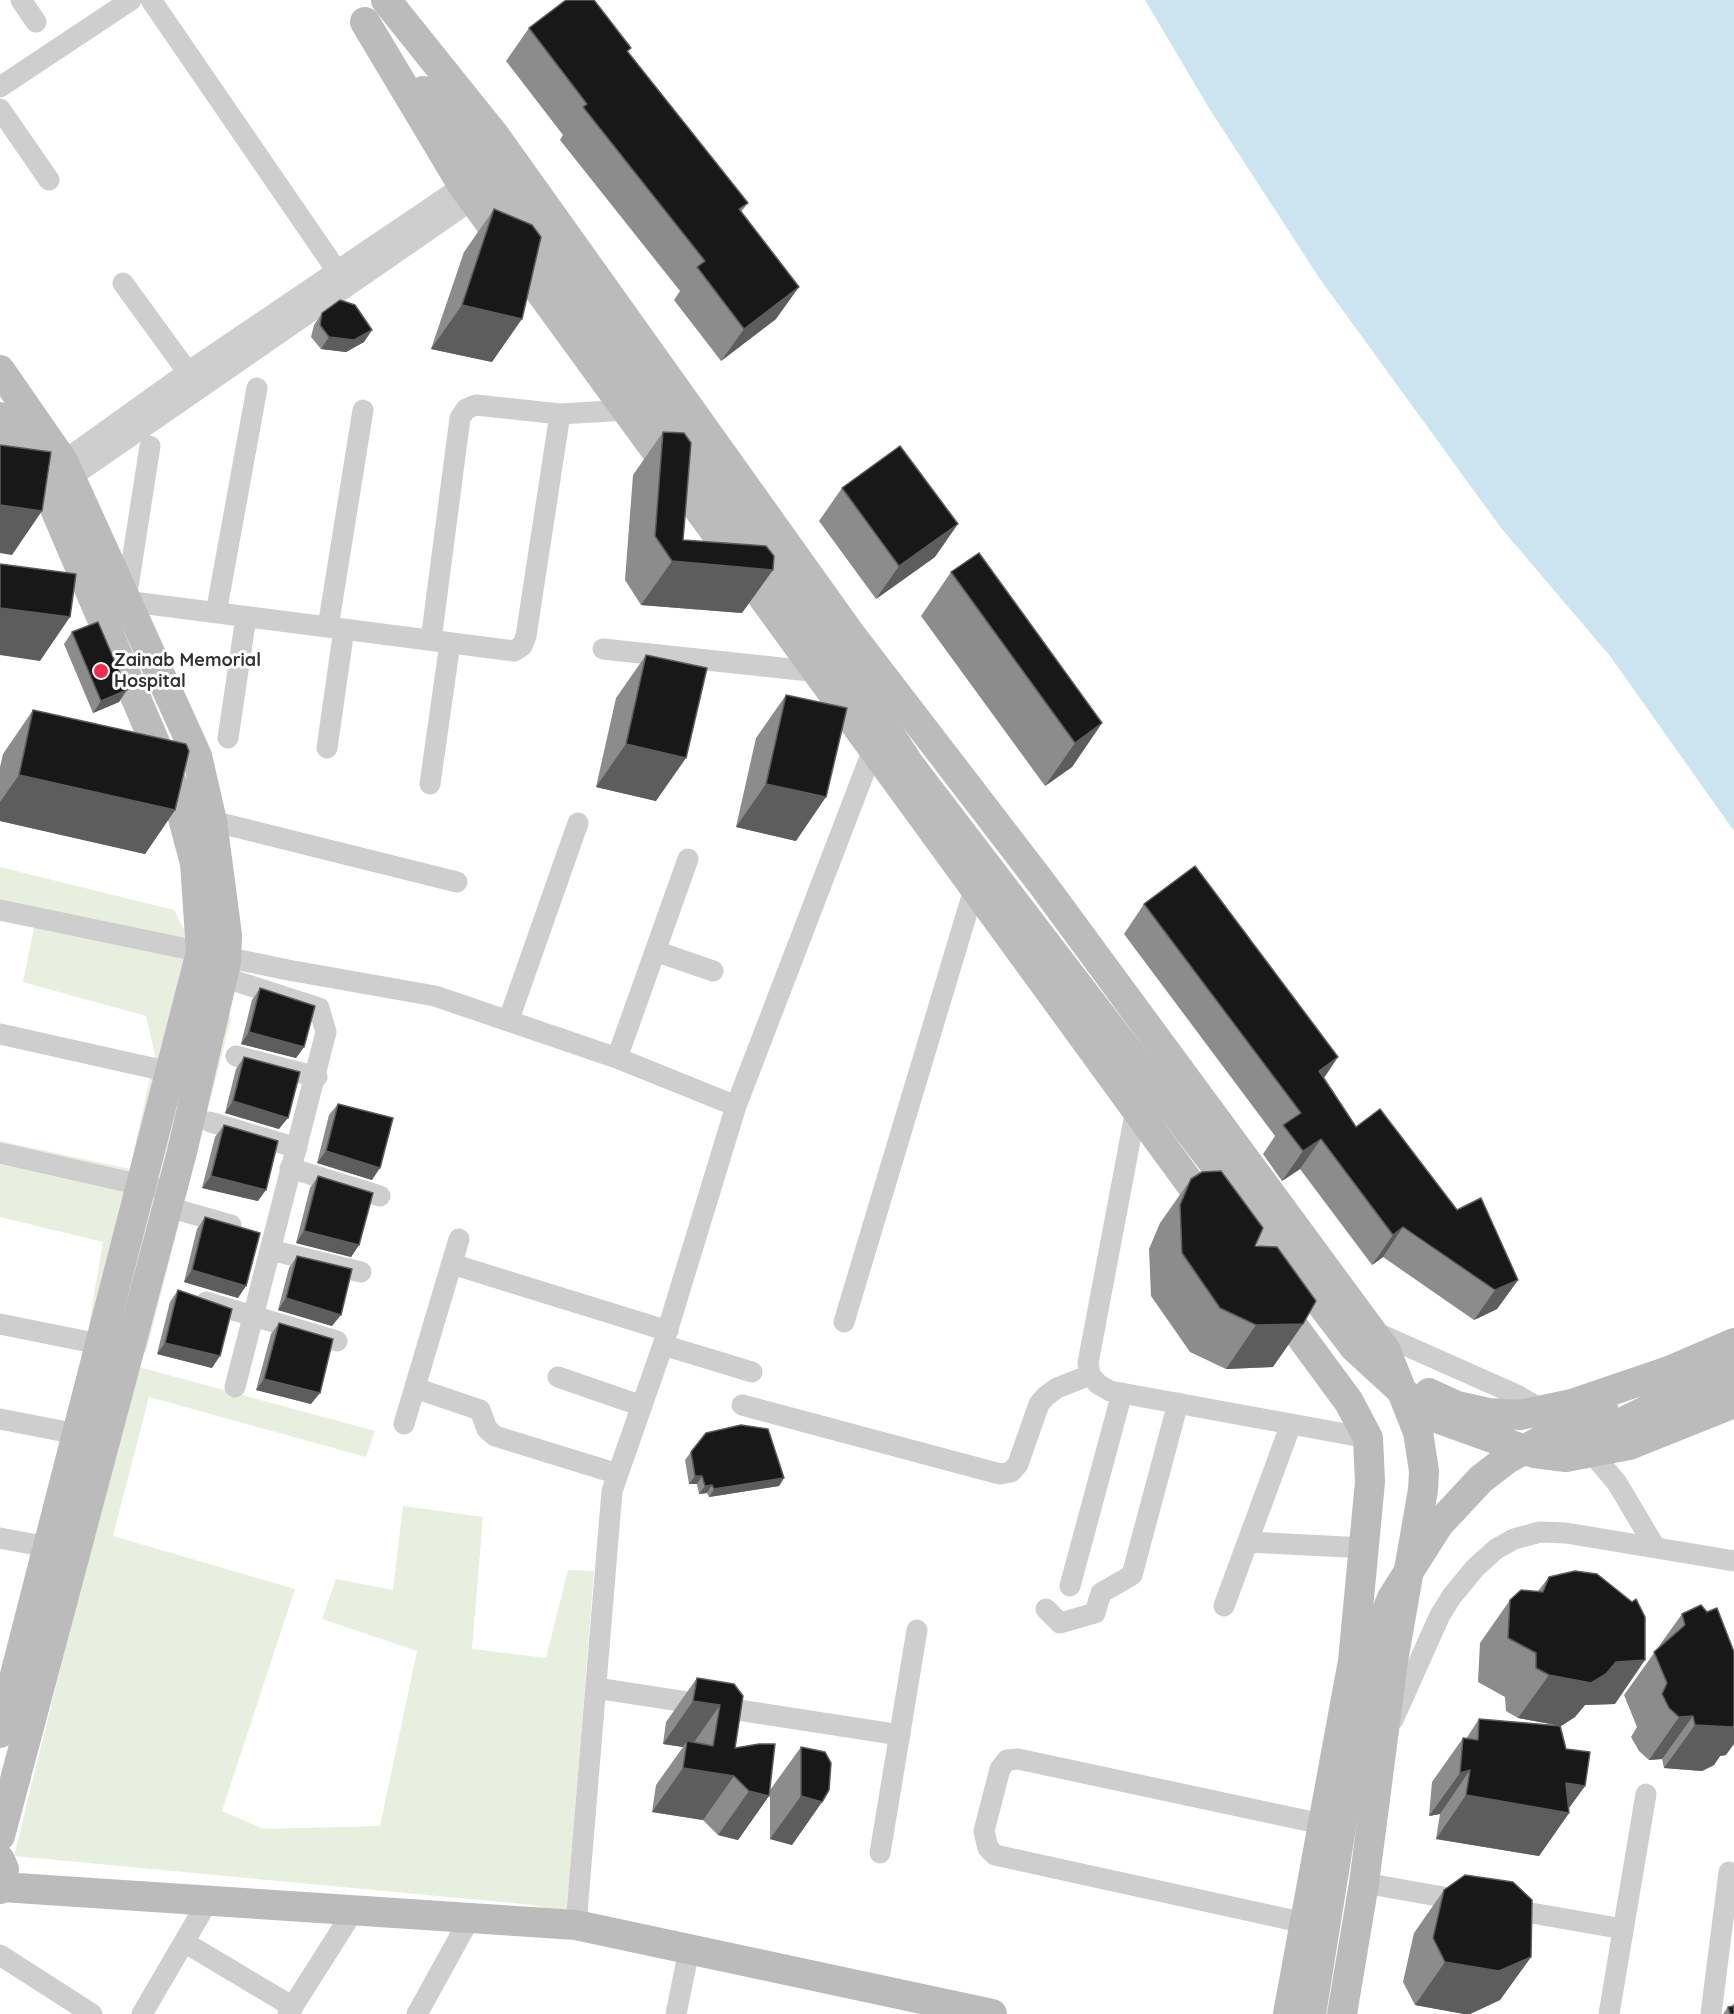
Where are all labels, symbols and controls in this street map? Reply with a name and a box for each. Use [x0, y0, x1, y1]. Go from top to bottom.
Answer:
place label: Zainab Memorial Hospital [114, 650, 261, 692]
marker: Zainab Memorial Hospital [92, 662, 110, 680]

